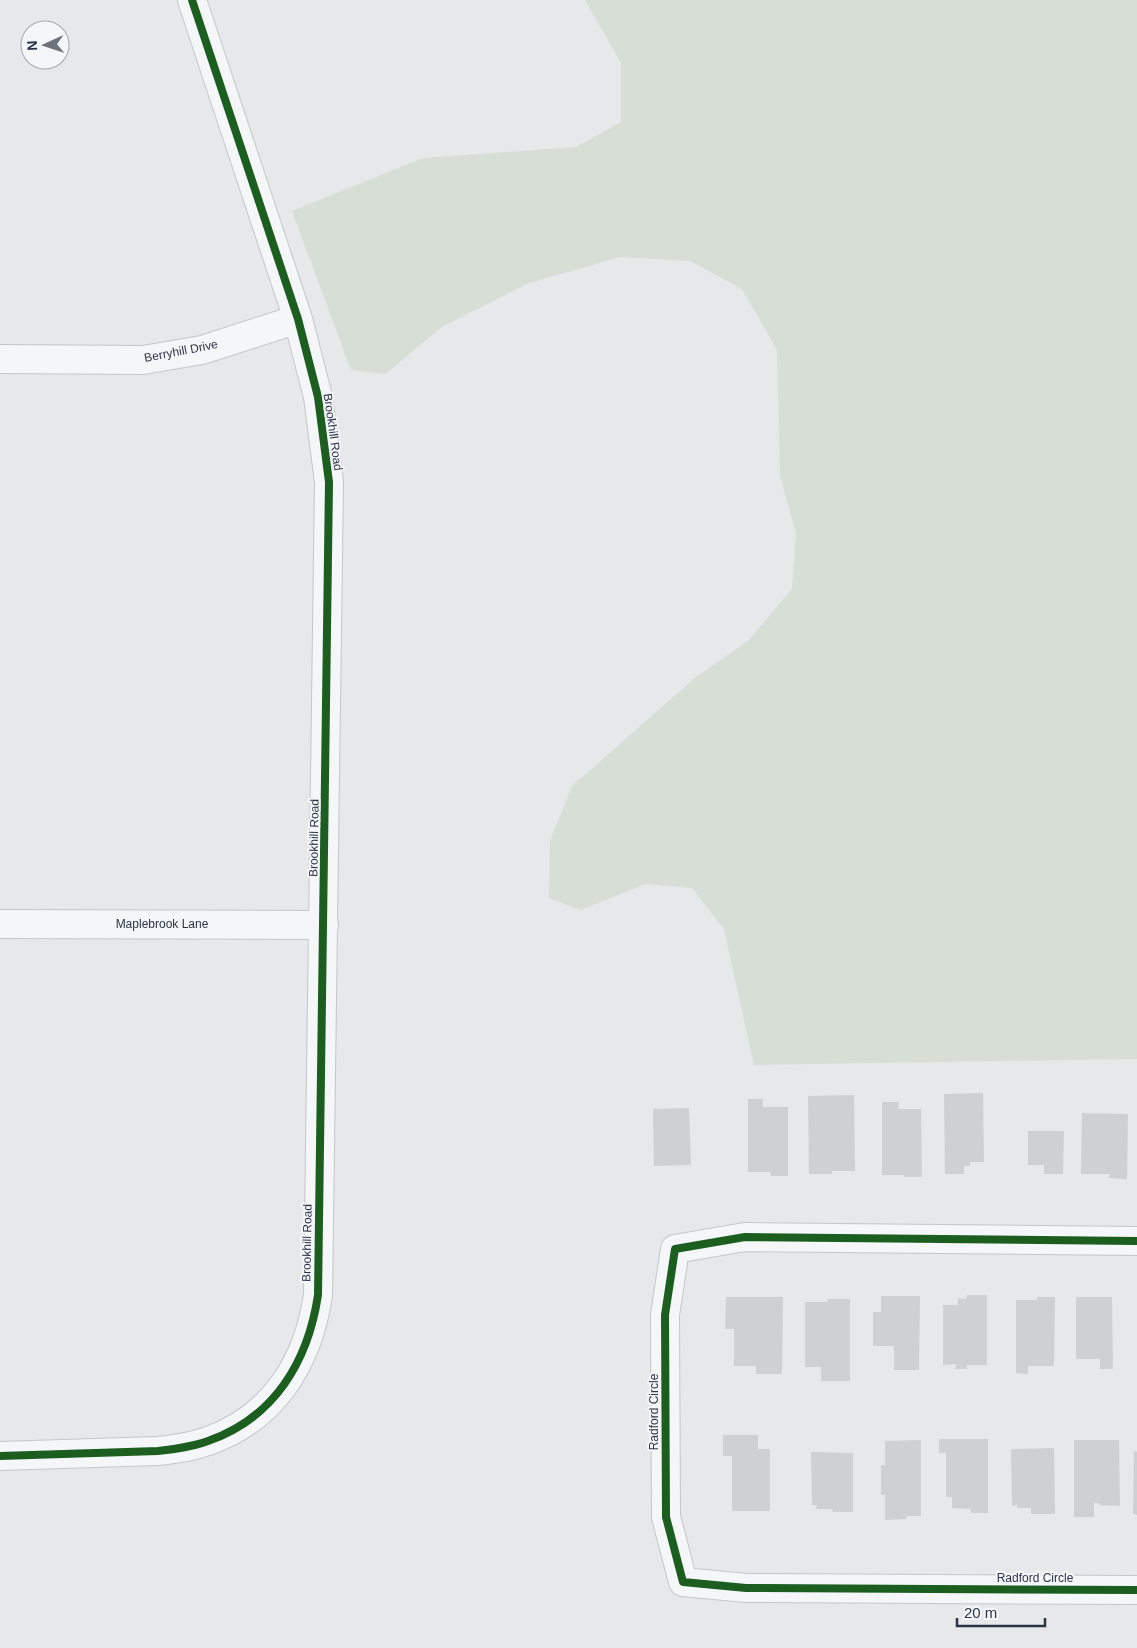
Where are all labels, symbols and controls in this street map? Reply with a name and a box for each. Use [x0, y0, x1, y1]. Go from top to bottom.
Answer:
north arrow [20, 20, 70, 70]
text: N [24, 40, 40, 51]
street label: Berryhill Drive [143, 337, 219, 365]
street label: Brookhill Road [321, 392, 345, 472]
street label: Brookhill Road [306, 799, 322, 877]
street label: Maplebrook Lane [116, 917, 209, 931]
street label: Brookhill Road [299, 1204, 315, 1282]
street label: Radford Circle [647, 1373, 661, 1450]
street label: Radford Circle [997, 1571, 1074, 1585]
scale bar [957, 1596, 1044, 1628]
text: 20 m [964, 1604, 997, 1621]

